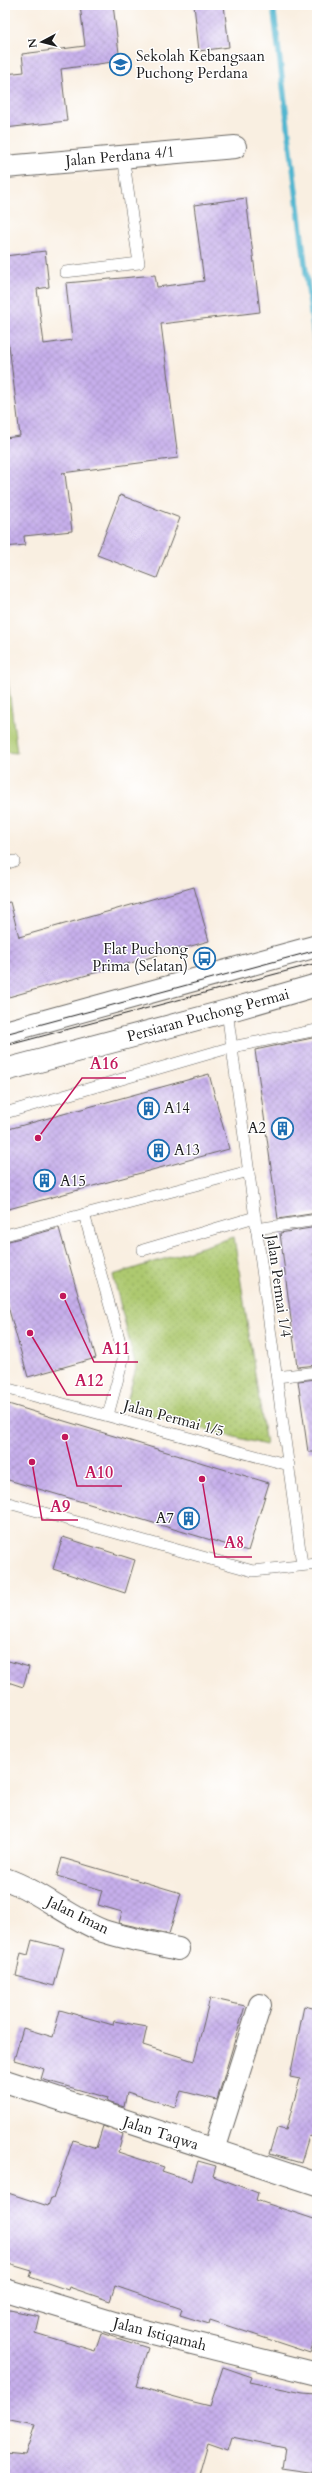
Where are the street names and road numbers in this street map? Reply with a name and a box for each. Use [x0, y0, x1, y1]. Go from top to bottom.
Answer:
street label: Jalan Perdana 4/1 [63, 141, 175, 171]
street label: Persiaran Puchong Permai [125, 984, 291, 1046]
street label: Jalan Permai 1/4 [262, 1232, 296, 1339]
street label: Jalan Permai 1/5 [120, 1394, 226, 1441]
street label: Jalan Iman [42, 1890, 113, 1939]
street label: Jalan Taqwa [119, 2111, 202, 2155]
street label: Jalan Istiqamah [109, 2312, 209, 2355]

